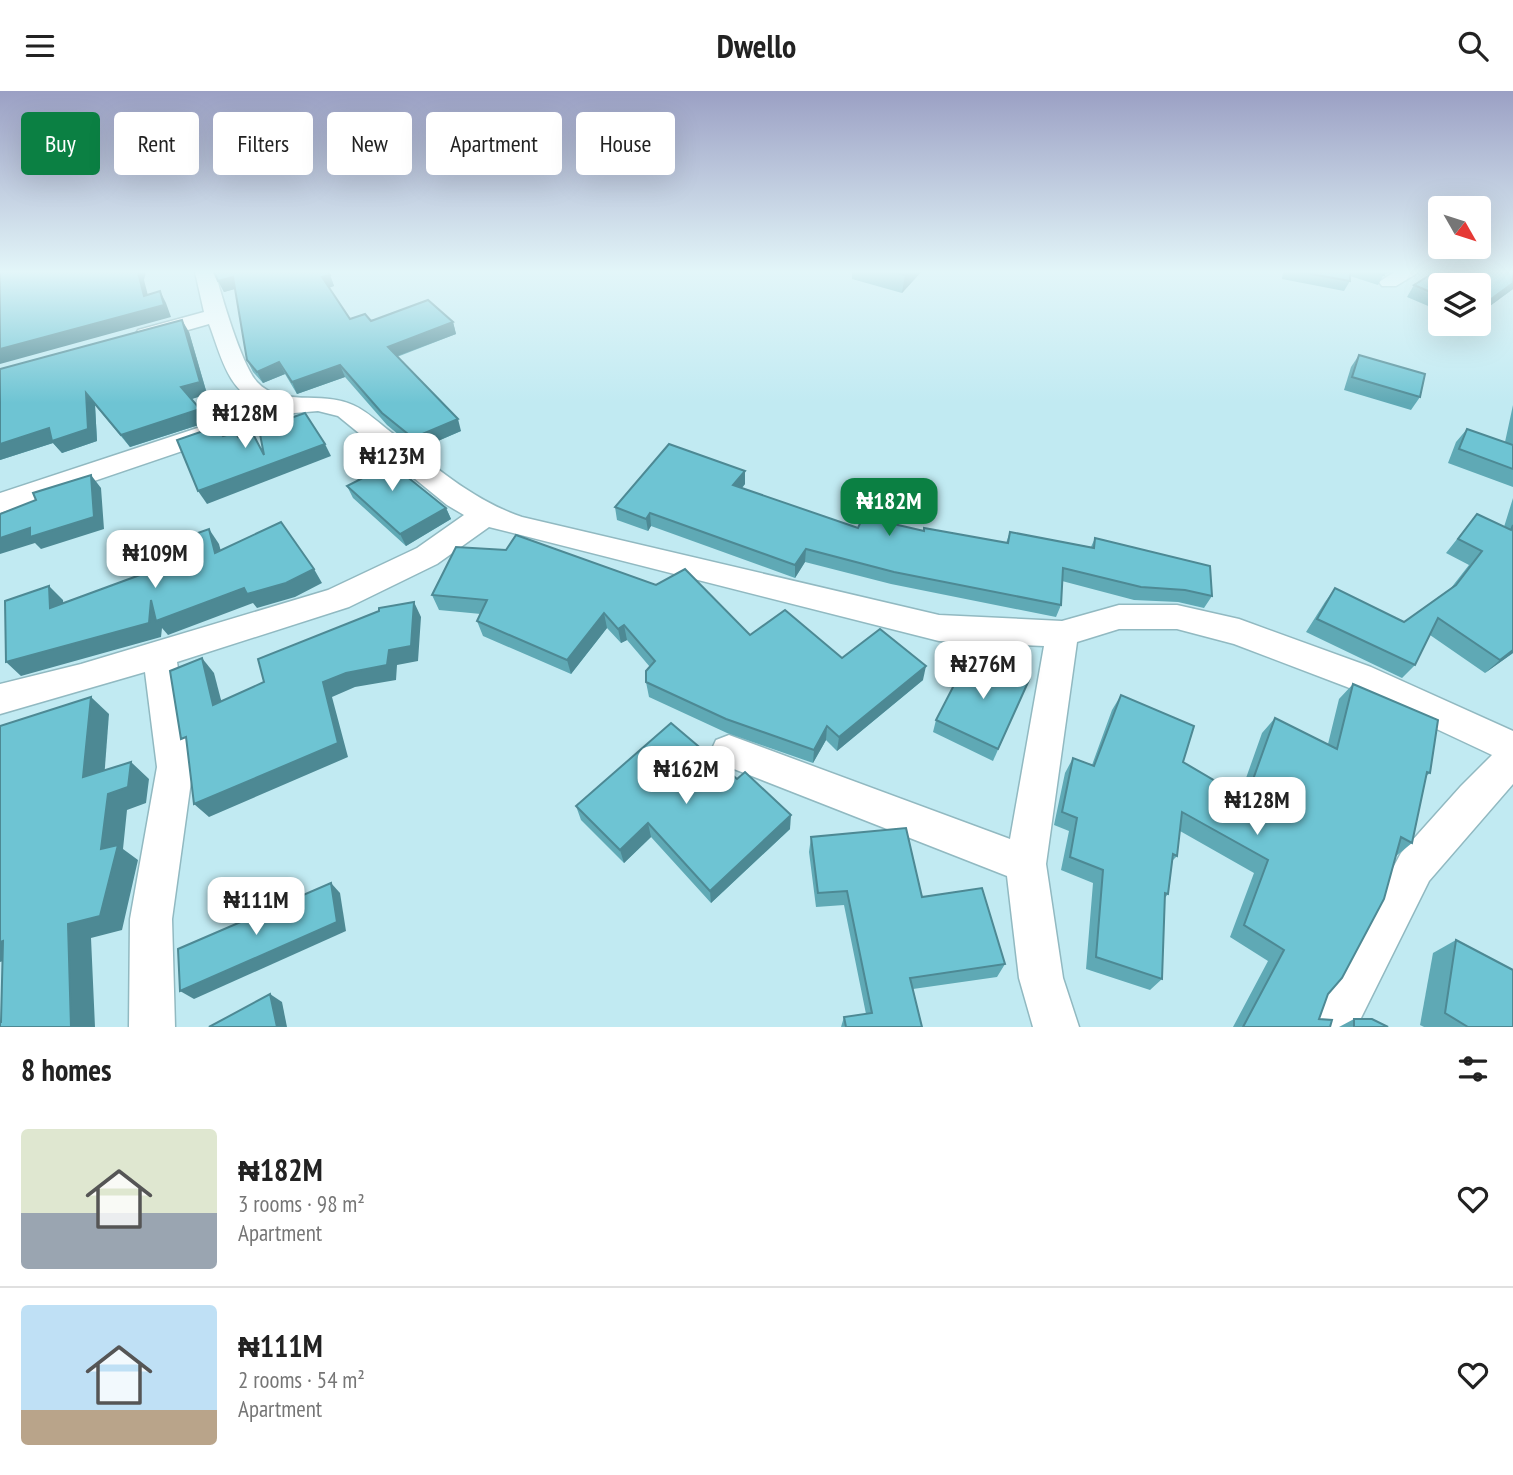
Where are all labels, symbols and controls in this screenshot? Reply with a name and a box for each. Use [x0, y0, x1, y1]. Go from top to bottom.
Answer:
text: Dwello [717, 25, 796, 67]
icon: menu [21, 27, 59, 65]
icon: search [1454, 27, 1492, 65]
chip: Buy [21, 112, 100, 175]
chip: Rent [114, 112, 199, 175]
chip: Filters [213, 112, 313, 175]
chip: New [327, 112, 412, 175]
chip: Apartment [426, 112, 562, 175]
chip: House [576, 112, 675, 175]
north arrow [1428, 196, 1491, 259]
map controls [1428, 196, 1491, 336]
button: layers [1428, 273, 1491, 336]
pin: ₦128M [196, 391, 294, 450]
text: ₦128M [213, 398, 277, 427]
pin: ₦123M [343, 433, 441, 493]
text: ₦123M [360, 441, 424, 470]
pin: ₦182M [840, 479, 938, 538]
text: ₦182M [857, 486, 921, 515]
pin: ₦109M [106, 531, 204, 590]
text: ₦109M [123, 538, 187, 567]
pin: ₦276M [934, 641, 1032, 701]
text: ₦276M [951, 649, 1015, 678]
pin: ₦162M [637, 747, 735, 806]
text: ₦162M [654, 754, 718, 783]
pin: ₦128M [1208, 777, 1306, 837]
text: ₦128M [1225, 785, 1289, 814]
pin: ₦111M [207, 877, 305, 937]
text: ₦111M [224, 885, 288, 914]
text: 8 homes [21, 1050, 112, 1089]
icon: filters [1454, 1050, 1492, 1088]
text: ₦182M [238, 1150, 323, 1189]
icon: home [77, 1157, 161, 1241]
icon: heart [1454, 1180, 1492, 1218]
text: 3 rooms · 98 m² [238, 1189, 365, 1218]
text: Apartment [238, 1218, 322, 1247]
text: ₦111M [238, 1326, 323, 1365]
icon: home [77, 1333, 161, 1417]
icon: heart [1454, 1356, 1492, 1394]
text: 2 rooms · 54 m² [238, 1365, 365, 1394]
text: Apartment [238, 1394, 322, 1423]

